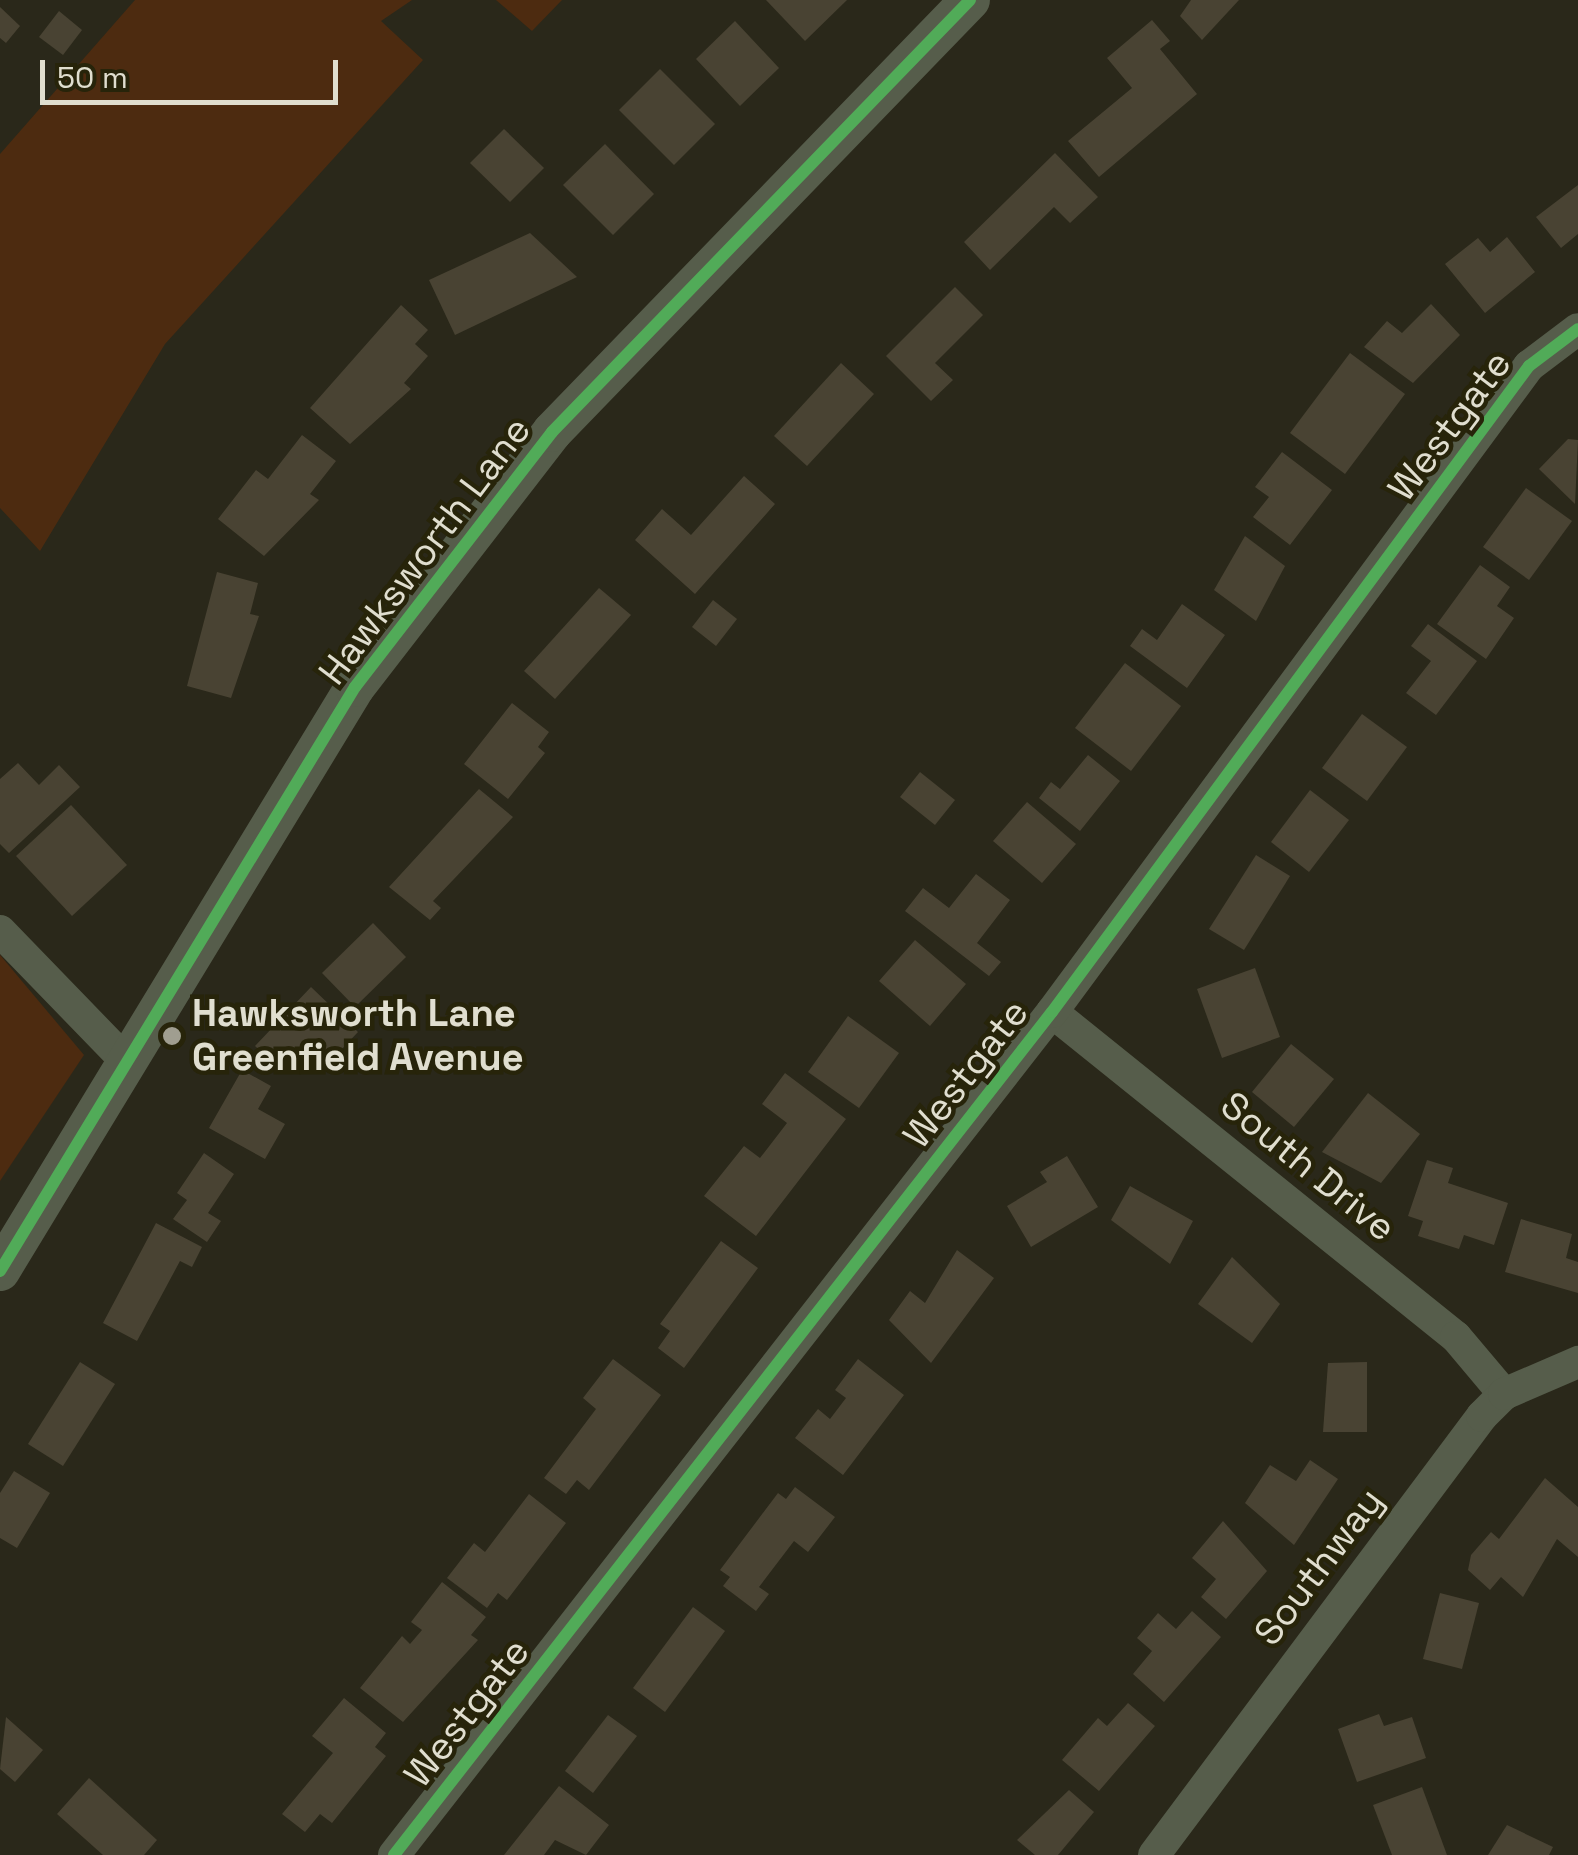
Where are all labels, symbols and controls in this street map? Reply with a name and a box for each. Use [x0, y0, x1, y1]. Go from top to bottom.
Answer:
scale bar [45, 40, 342, 102]
text: 50 m [57, 58, 128, 97]
street label: Westgate [1379, 342, 1521, 510]
street label: Hawksworth Lane [310, 408, 540, 694]
place label: Hawksworth Lane Greenfield Avenue [192, 991, 524, 1080]
street label: Westgate [894, 991, 1038, 1157]
marker: Hawksworth Lane Greenfield Avenue [161, 1025, 183, 1047]
street label: South Drive [1211, 1083, 1405, 1251]
street label: Southway [1245, 1479, 1393, 1655]
street label: Westgate [395, 1630, 539, 1796]

